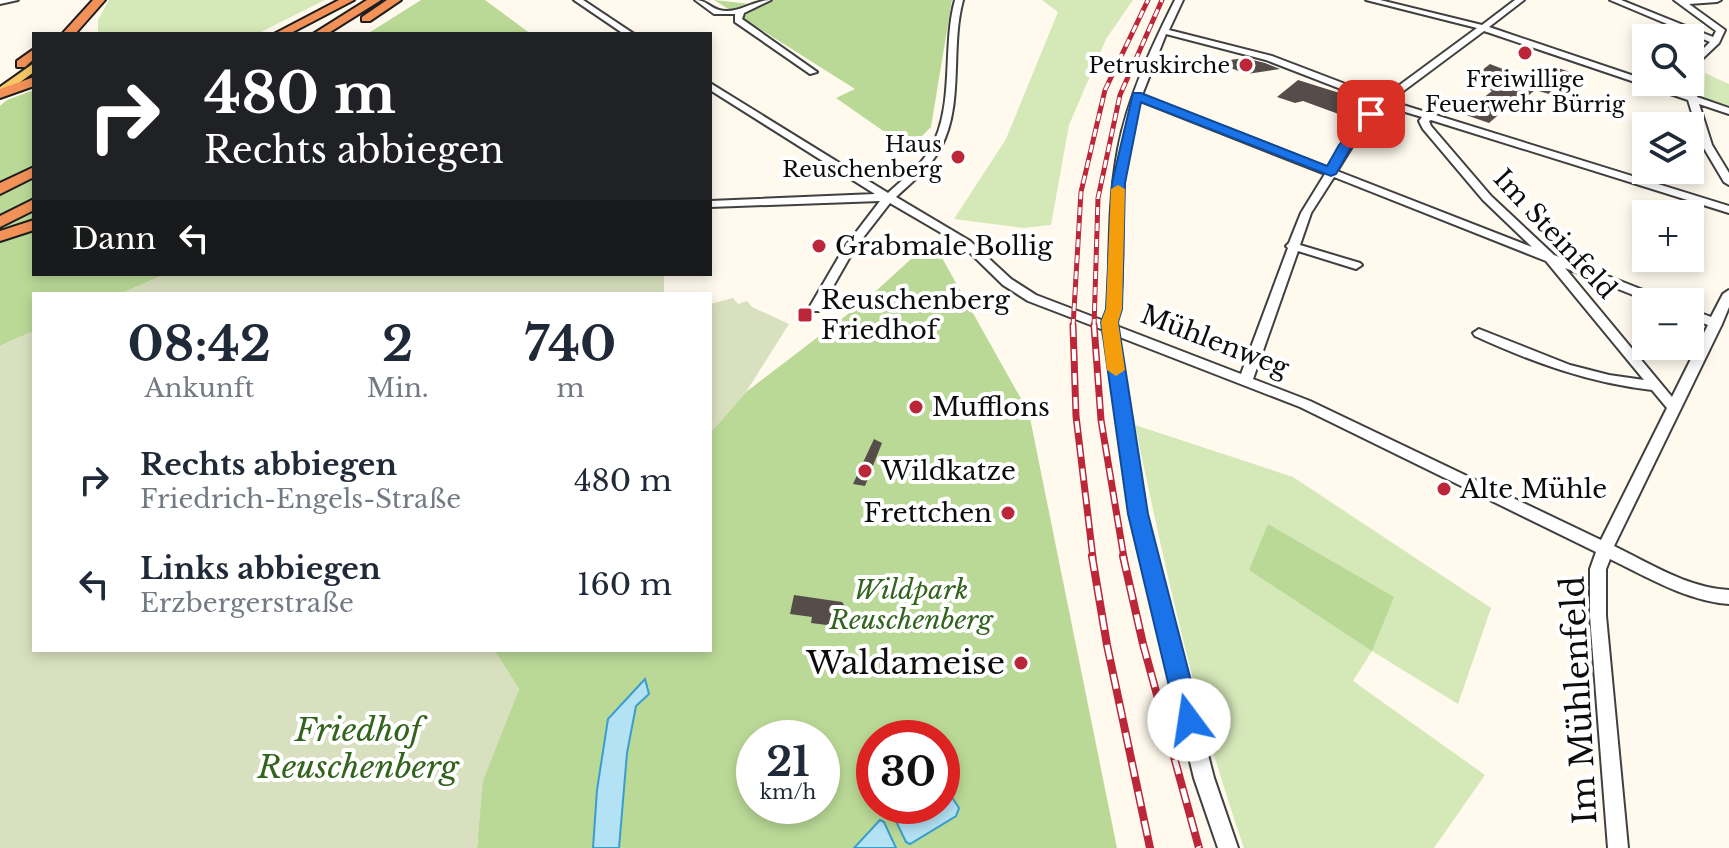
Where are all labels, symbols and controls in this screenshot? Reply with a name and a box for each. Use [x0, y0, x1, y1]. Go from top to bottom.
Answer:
map controls [1632, 24, 1704, 360]
button: search [1632, 24, 1704, 96]
marker: Freiwillige Feuerwehr Bürrig [1516, 44, 1534, 62]
place label: Petruskirche [1089, 52, 1230, 79]
marker: Petruskirche [1237, 56, 1255, 74]
text: 480 m [204, 59, 396, 128]
icon: right [72, 64, 176, 168]
place label: Freiwillige Feuerwehr Bürrig [1425, 66, 1626, 118]
pin [1337, 80, 1405, 148]
icon: arrive [1349, 92, 1393, 136]
button: layers [1632, 112, 1704, 184]
text: Rechts abbiegen [204, 128, 504, 173]
place label: Haus Reuschenberg [782, 131, 943, 183]
marker: Haus Reuschenberg [949, 148, 967, 166]
street label: Im Steinfeld [1487, 163, 1623, 305]
button: + [1632, 200, 1704, 272]
icon: left [172, 216, 216, 260]
text: Dann [72, 220, 156, 257]
place label: Grabmale Bollig [835, 230, 1053, 262]
marker: Grabmale Bollig [810, 237, 828, 255]
place label: Reuschenberg Friedhof [821, 284, 1010, 346]
button: − [1632, 288, 1704, 360]
street label: Mühlenweg [1136, 298, 1294, 384]
marker: Reuschenberg Friedhof [796, 306, 814, 324]
text: 08:42 [128, 314, 271, 374]
text: 2 [382, 314, 413, 374]
text: 740 [524, 314, 616, 374]
text: Ankunft [144, 372, 254, 404]
text: Min. [367, 372, 429, 404]
text: m [556, 372, 584, 404]
place label: Mufflons [932, 391, 1050, 423]
marker: Mufflons [907, 398, 925, 416]
text: Rechts abbiegen [140, 446, 397, 483]
place label: Wildkatze [880, 455, 1016, 487]
icon: right [72, 458, 116, 502]
text: 480 m [574, 462, 672, 499]
marker: Wildkatze [856, 462, 874, 480]
place label: Alte Mühle [1459, 473, 1607, 505]
marker: Alte Mühle [1435, 480, 1453, 498]
text: Friedrich-Engels-Straße [140, 483, 461, 515]
place label: Frettchen [864, 497, 992, 529]
marker: Frettchen [999, 504, 1017, 522]
text: Links abbiegen [140, 550, 381, 587]
icon: left [72, 562, 116, 606]
text: 160 m [577, 566, 672, 603]
park label: Wildpark Reuschenberg [828, 574, 994, 636]
street label: Im Mühlenfeld [1553, 575, 1605, 825]
text: Erzbergerstraße [140, 587, 354, 619]
place label: Waldameise [805, 643, 1005, 683]
marker: Waldameise [1012, 654, 1030, 672]
position arrow [1147, 678, 1231, 762]
park label: Friedhof Reuschenberg [257, 710, 461, 787]
speed limit sign: 30 [856, 720, 960, 824]
text: 21 [766, 737, 810, 787]
text: km/h [760, 780, 816, 804]

